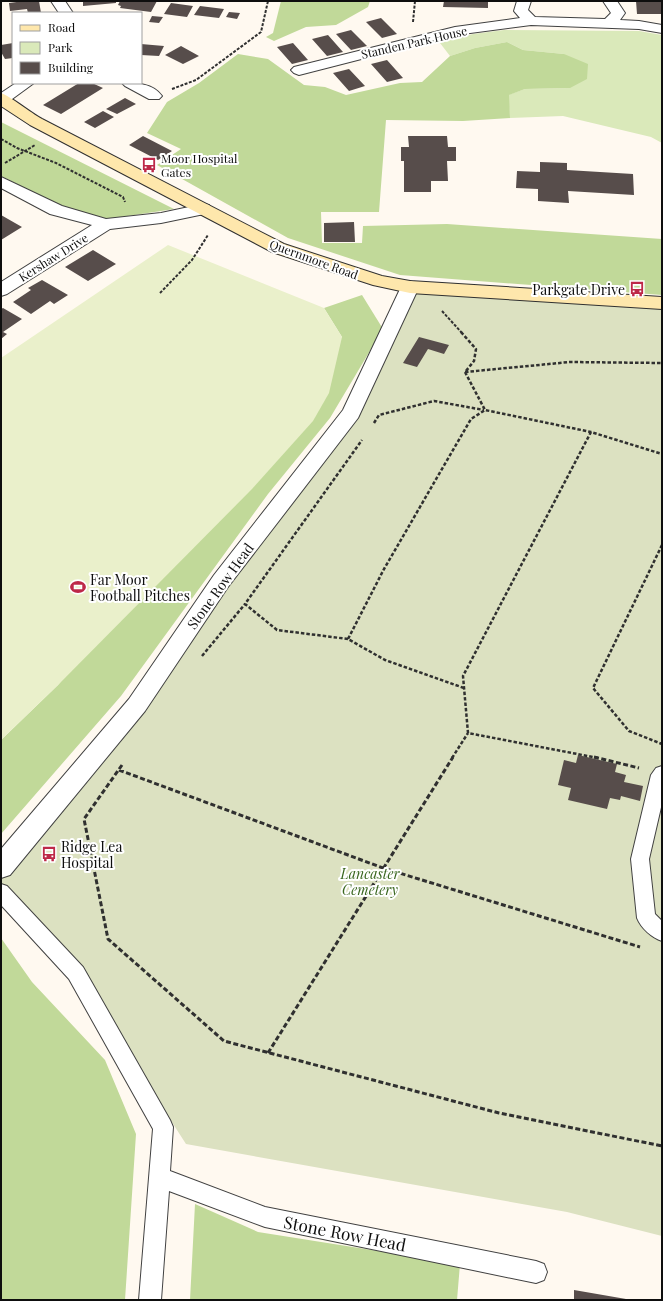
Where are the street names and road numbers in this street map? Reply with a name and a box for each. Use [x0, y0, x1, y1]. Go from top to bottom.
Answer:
street label: Standen Park House [359, 22, 469, 62]
street label: Kershaw Drive [15, 229, 91, 285]
street label: Quernmore Road [268, 236, 361, 282]
street label: Stone Row Head [182, 539, 258, 633]
street label: Stone Row Head [282, 1210, 408, 1256]

